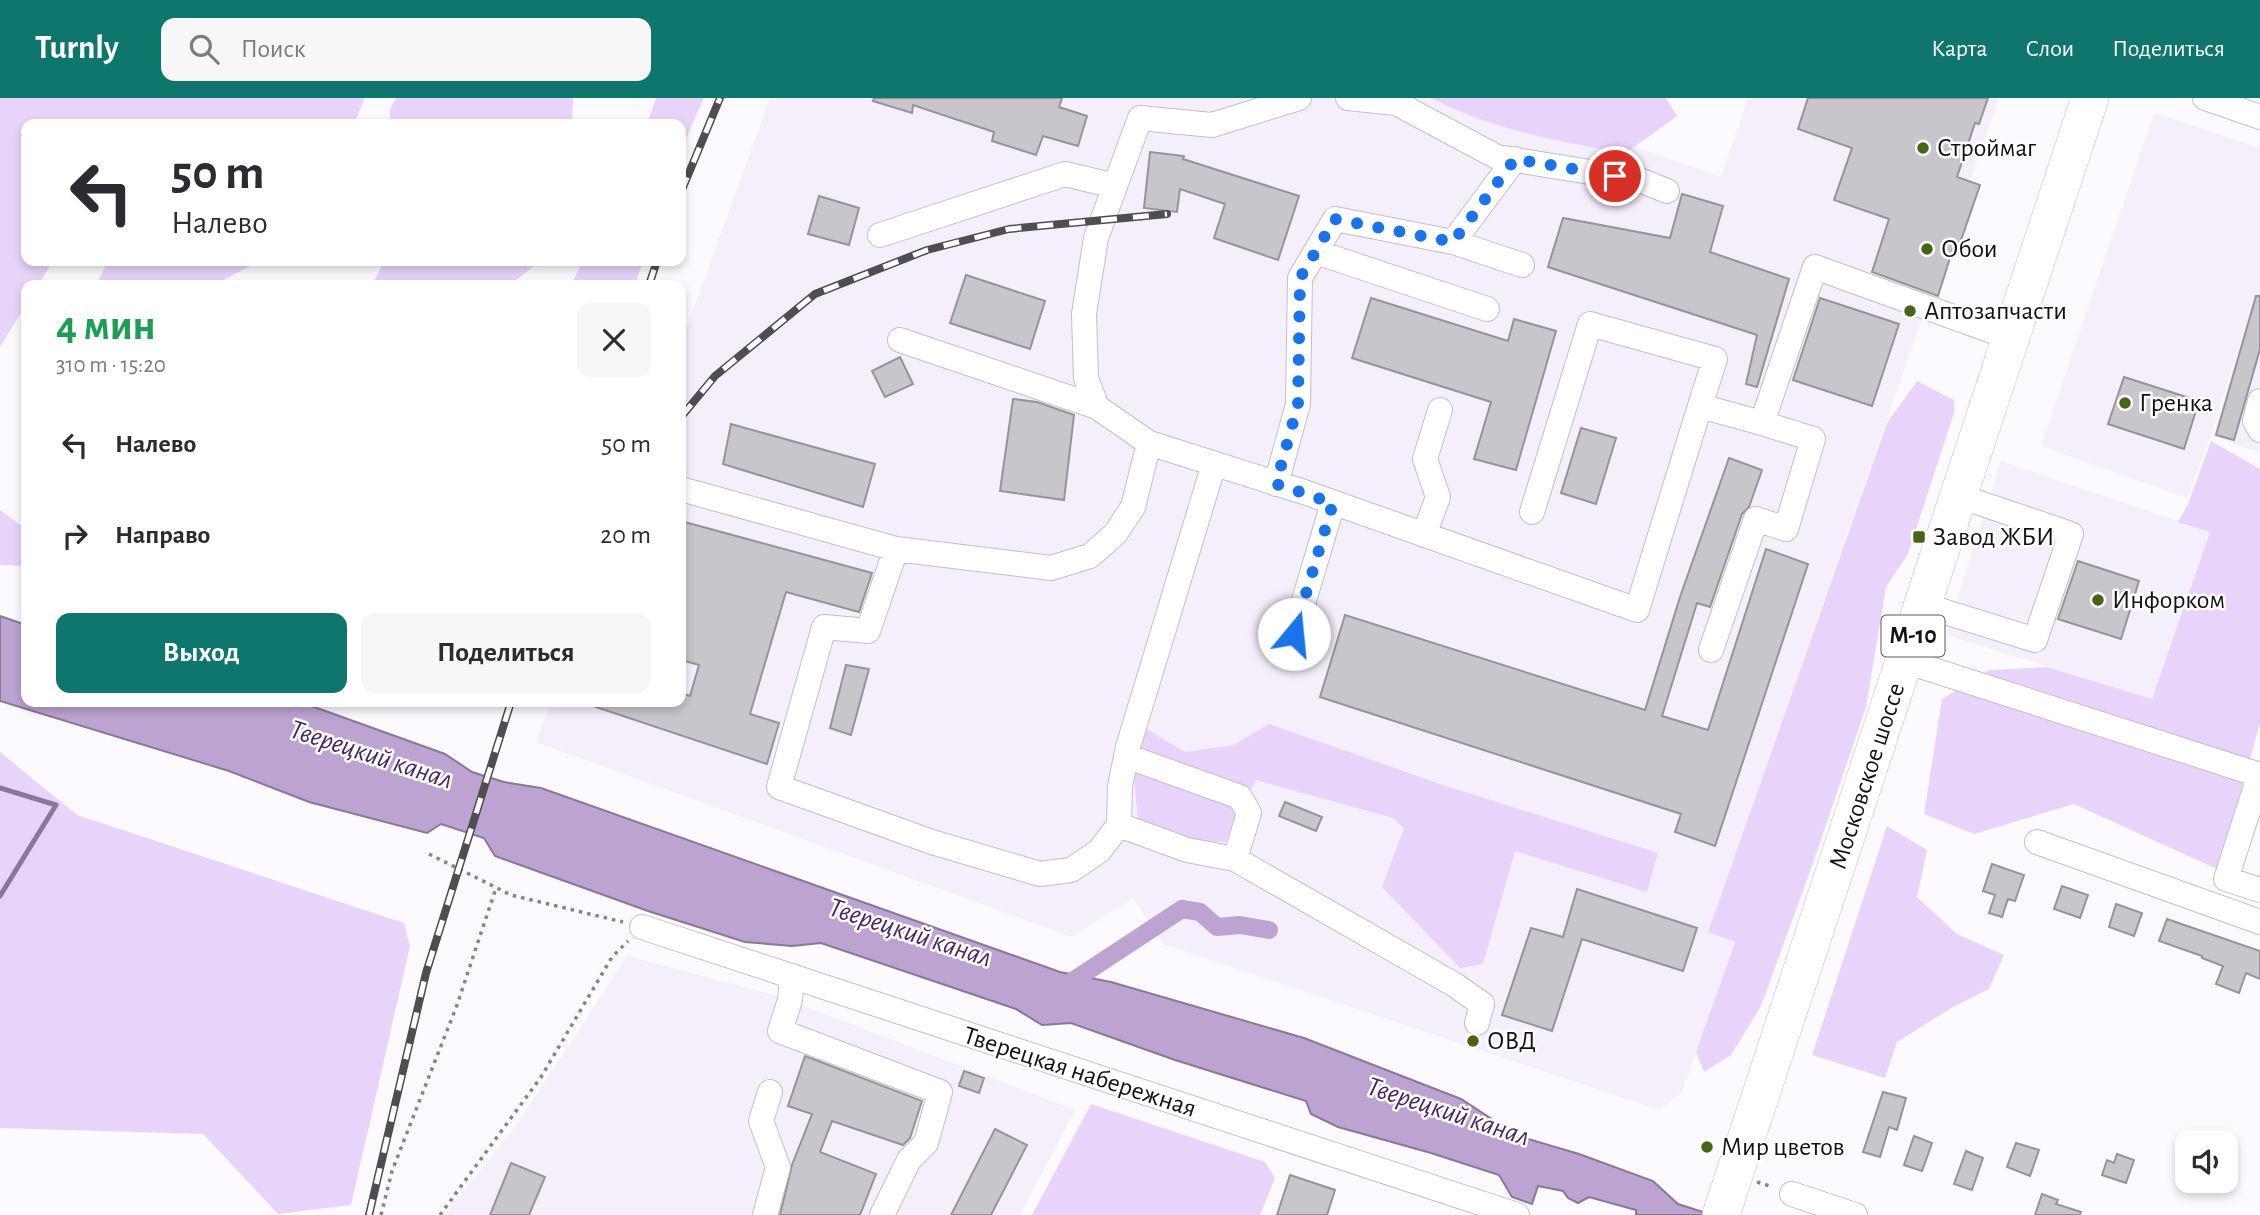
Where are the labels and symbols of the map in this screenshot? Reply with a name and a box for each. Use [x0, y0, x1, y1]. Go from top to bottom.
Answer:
place label: Строймаг [1937, 135, 2037, 161]
marker: Строймаг [1915, 140, 1931, 156]
pin [1585, 146, 1645, 206]
place label: Обои [1941, 236, 1998, 262]
marker: Обои [1919, 241, 1935, 257]
place label: Аптозапчасти [1924, 298, 2067, 324]
marker: Аптозапчасти [1902, 303, 1918, 319]
place label: Гренка [2139, 390, 2213, 416]
marker: Гренка [2117, 395, 2133, 411]
place label: Завод ЖБИ [1933, 524, 2055, 550]
marker: Завод ЖБИ [1911, 529, 1927, 545]
place label: Инфорком [2112, 587, 2225, 613]
marker: Инфорком [2090, 592, 2106, 608]
position arrow [1257, 597, 1331, 671]
road number: М-10 [1882, 616, 1944, 656]
street label: Московское шоссе [1825, 680, 1909, 872]
water label: Тверецкий канал [286, 716, 456, 794]
water label: Тверецкий канал [825, 894, 995, 972]
street label: Тверецкая набережная [960, 1022, 1200, 1122]
place label: ОВД [1487, 1028, 1536, 1054]
marker: ОВД [1465, 1033, 1481, 1049]
water label: Тверецкий канал [1363, 1073, 1533, 1151]
place label: Мир цветов [1721, 1134, 1845, 1160]
marker: Мир цветов [1699, 1139, 1715, 1155]

